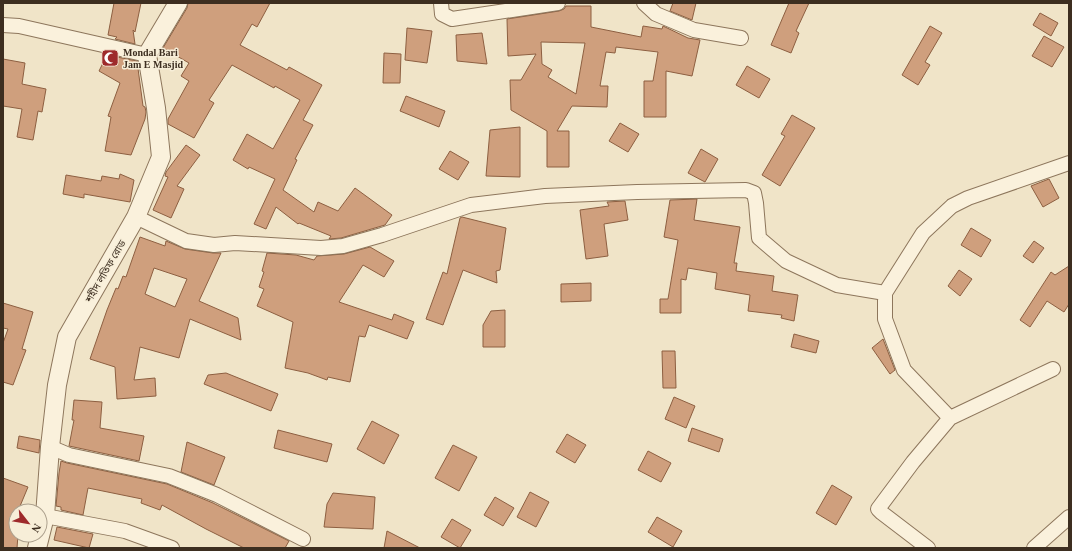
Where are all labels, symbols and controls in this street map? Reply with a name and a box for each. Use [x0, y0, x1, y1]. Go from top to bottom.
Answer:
place label: Mondal Bari Jam E Masjid [123, 47, 183, 70]
mosque icon: Mondal Bari Jam E Masjid [100, 48, 120, 68]
street label: শহীদ লতিফ রোড [83, 237, 128, 305]
north arrow [8, 503, 48, 543]
text: N [29, 522, 44, 535]

